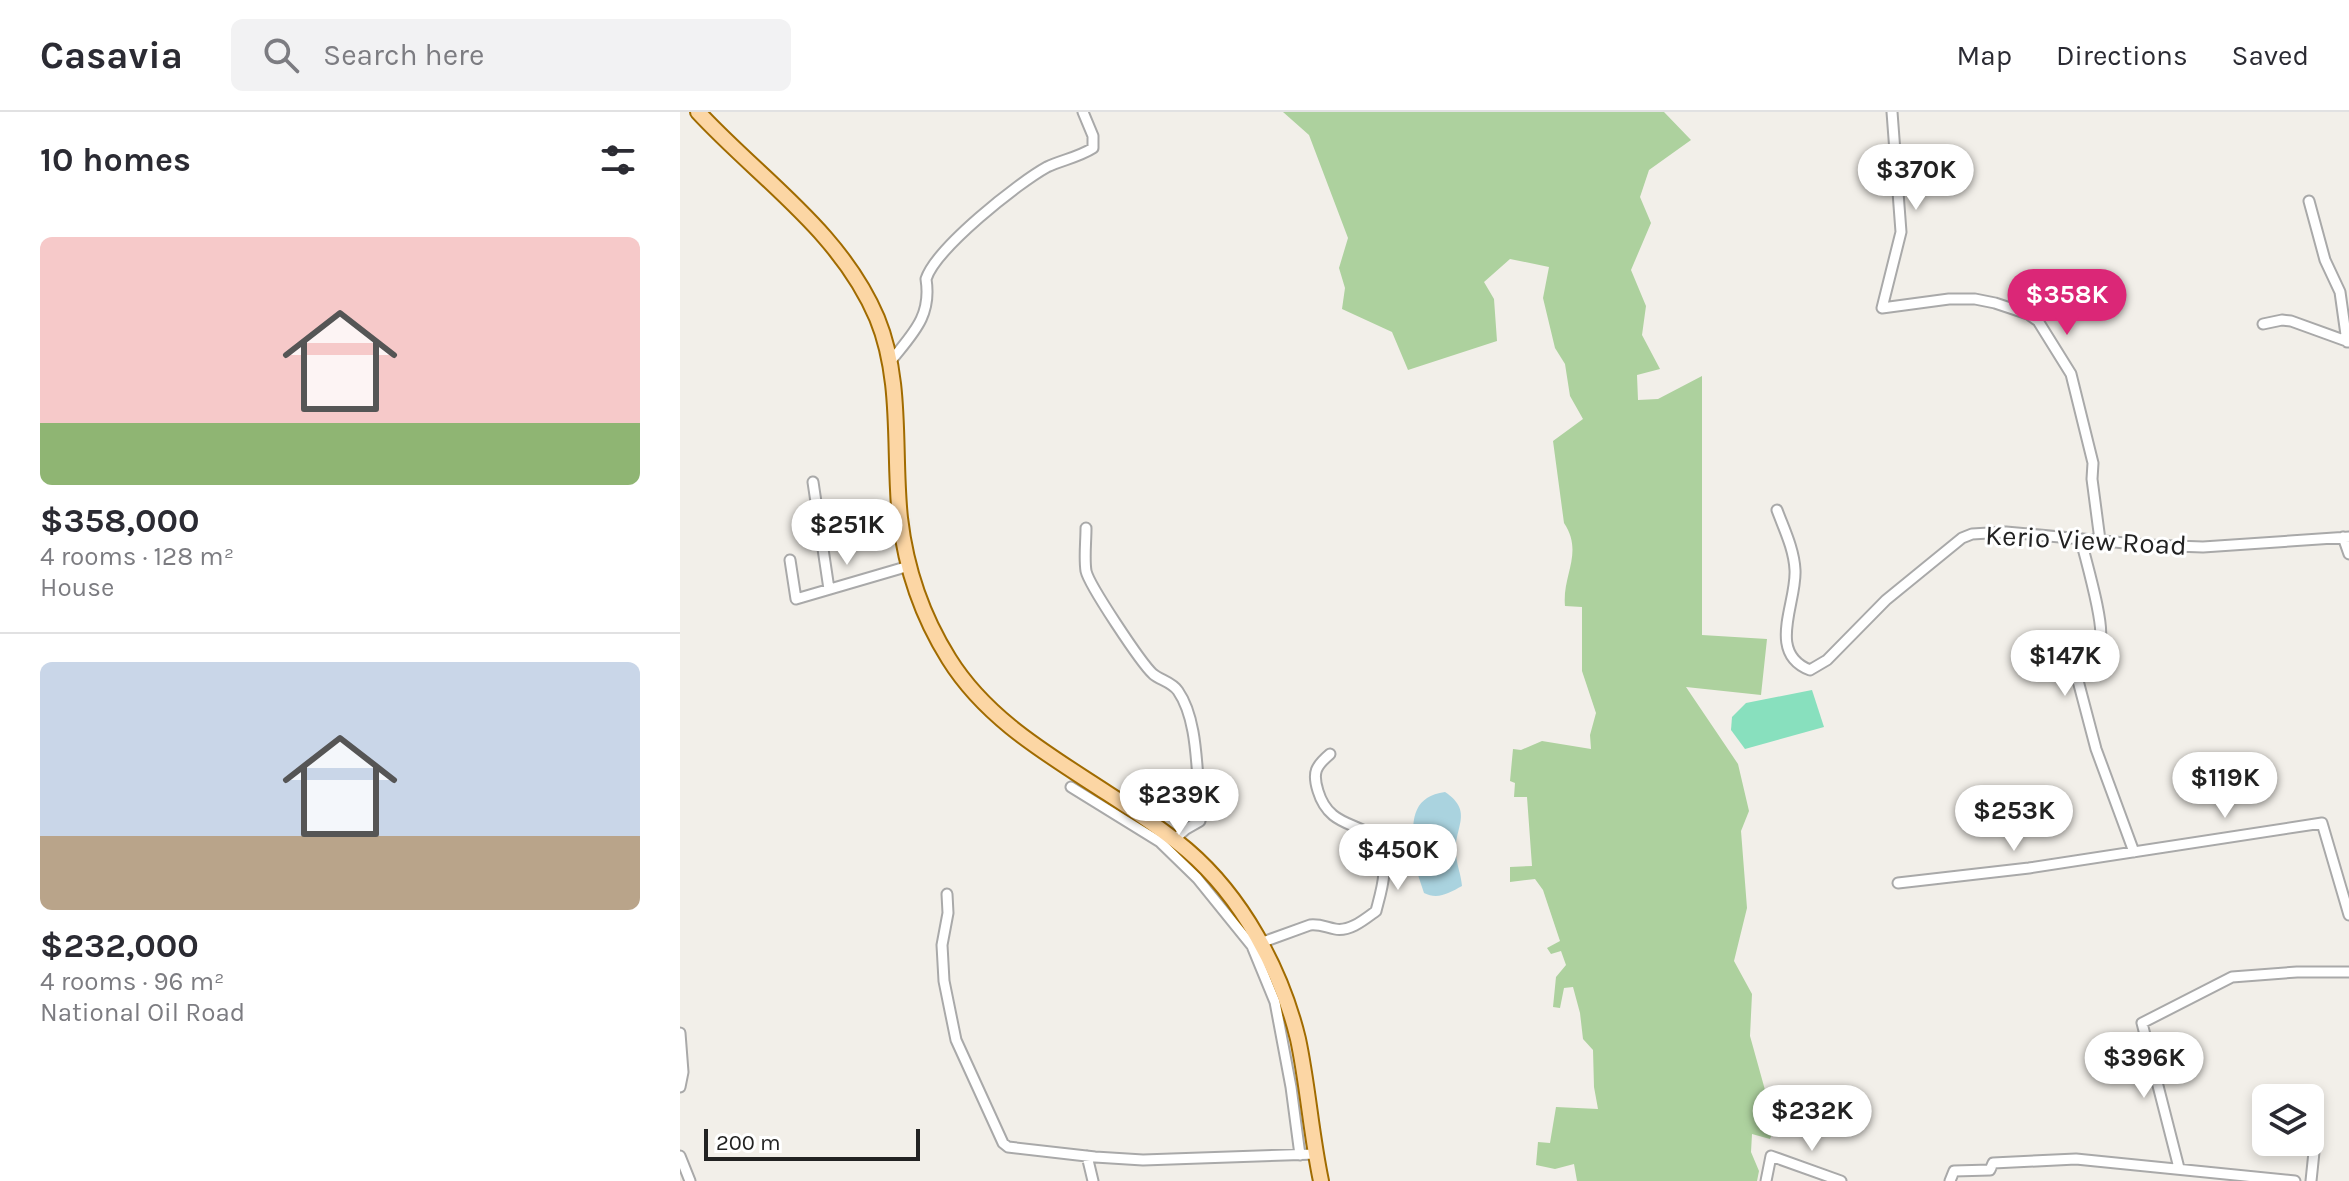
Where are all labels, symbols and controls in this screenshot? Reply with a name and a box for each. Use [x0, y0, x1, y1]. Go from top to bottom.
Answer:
search box [231, 19, 791, 91]
text: Casavia [40, 33, 183, 78]
icon: search [259, 33, 303, 77]
text: Search here [323, 37, 484, 73]
text: Map [1957, 39, 2012, 72]
text: Directions [2056, 39, 2188, 72]
text: Saved [2232, 39, 2309, 72]
icon: filters [596, 138, 640, 182]
text: 10 homes [40, 140, 191, 180]
pin: $370K [1860, 144, 1972, 212]
text: $370K [1876, 154, 1956, 185]
pin: $358K [2011, 269, 2123, 337]
text: $358K [2025, 279, 2109, 310]
icon: home [268, 289, 412, 433]
pin: $251K [791, 499, 903, 567]
text: $358,000 [40, 501, 199, 541]
text: $251K [809, 509, 885, 540]
street label: Kerio View Road [1984, 518, 2188, 562]
text: 4 rooms · 128 m² [40, 541, 234, 572]
text: House [40, 572, 114, 603]
pin: $147K [2009, 630, 2121, 698]
text: $147K [2029, 640, 2101, 671]
icon: home [268, 714, 412, 858]
pin: $119K [2169, 752, 2281, 820]
text: $119K [2190, 762, 2260, 793]
pin: $239K [1123, 769, 1235, 837]
text: $239K [1138, 779, 1220, 810]
pin: $253K [1958, 785, 2070, 853]
text: $253K [1973, 795, 2055, 826]
pin: $450K [1342, 824, 1454, 892]
text: $450K [1357, 834, 1439, 865]
text: $232,000 [40, 926, 199, 966]
text: 4 rooms · 96 m² [40, 966, 224, 997]
text: National Oil Road [40, 997, 245, 1028]
pin: $396K [2088, 1032, 2200, 1100]
text: $396K [2103, 1042, 2185, 1073]
map controls [2252, 1084, 2324, 1156]
button: layers [2252, 1084, 2324, 1156]
pin: $232K [1756, 1085, 1868, 1153]
text: $232K [1771, 1095, 1853, 1126]
scale bar [704, 1125, 920, 1161]
text: 200 m [716, 1130, 781, 1156]

